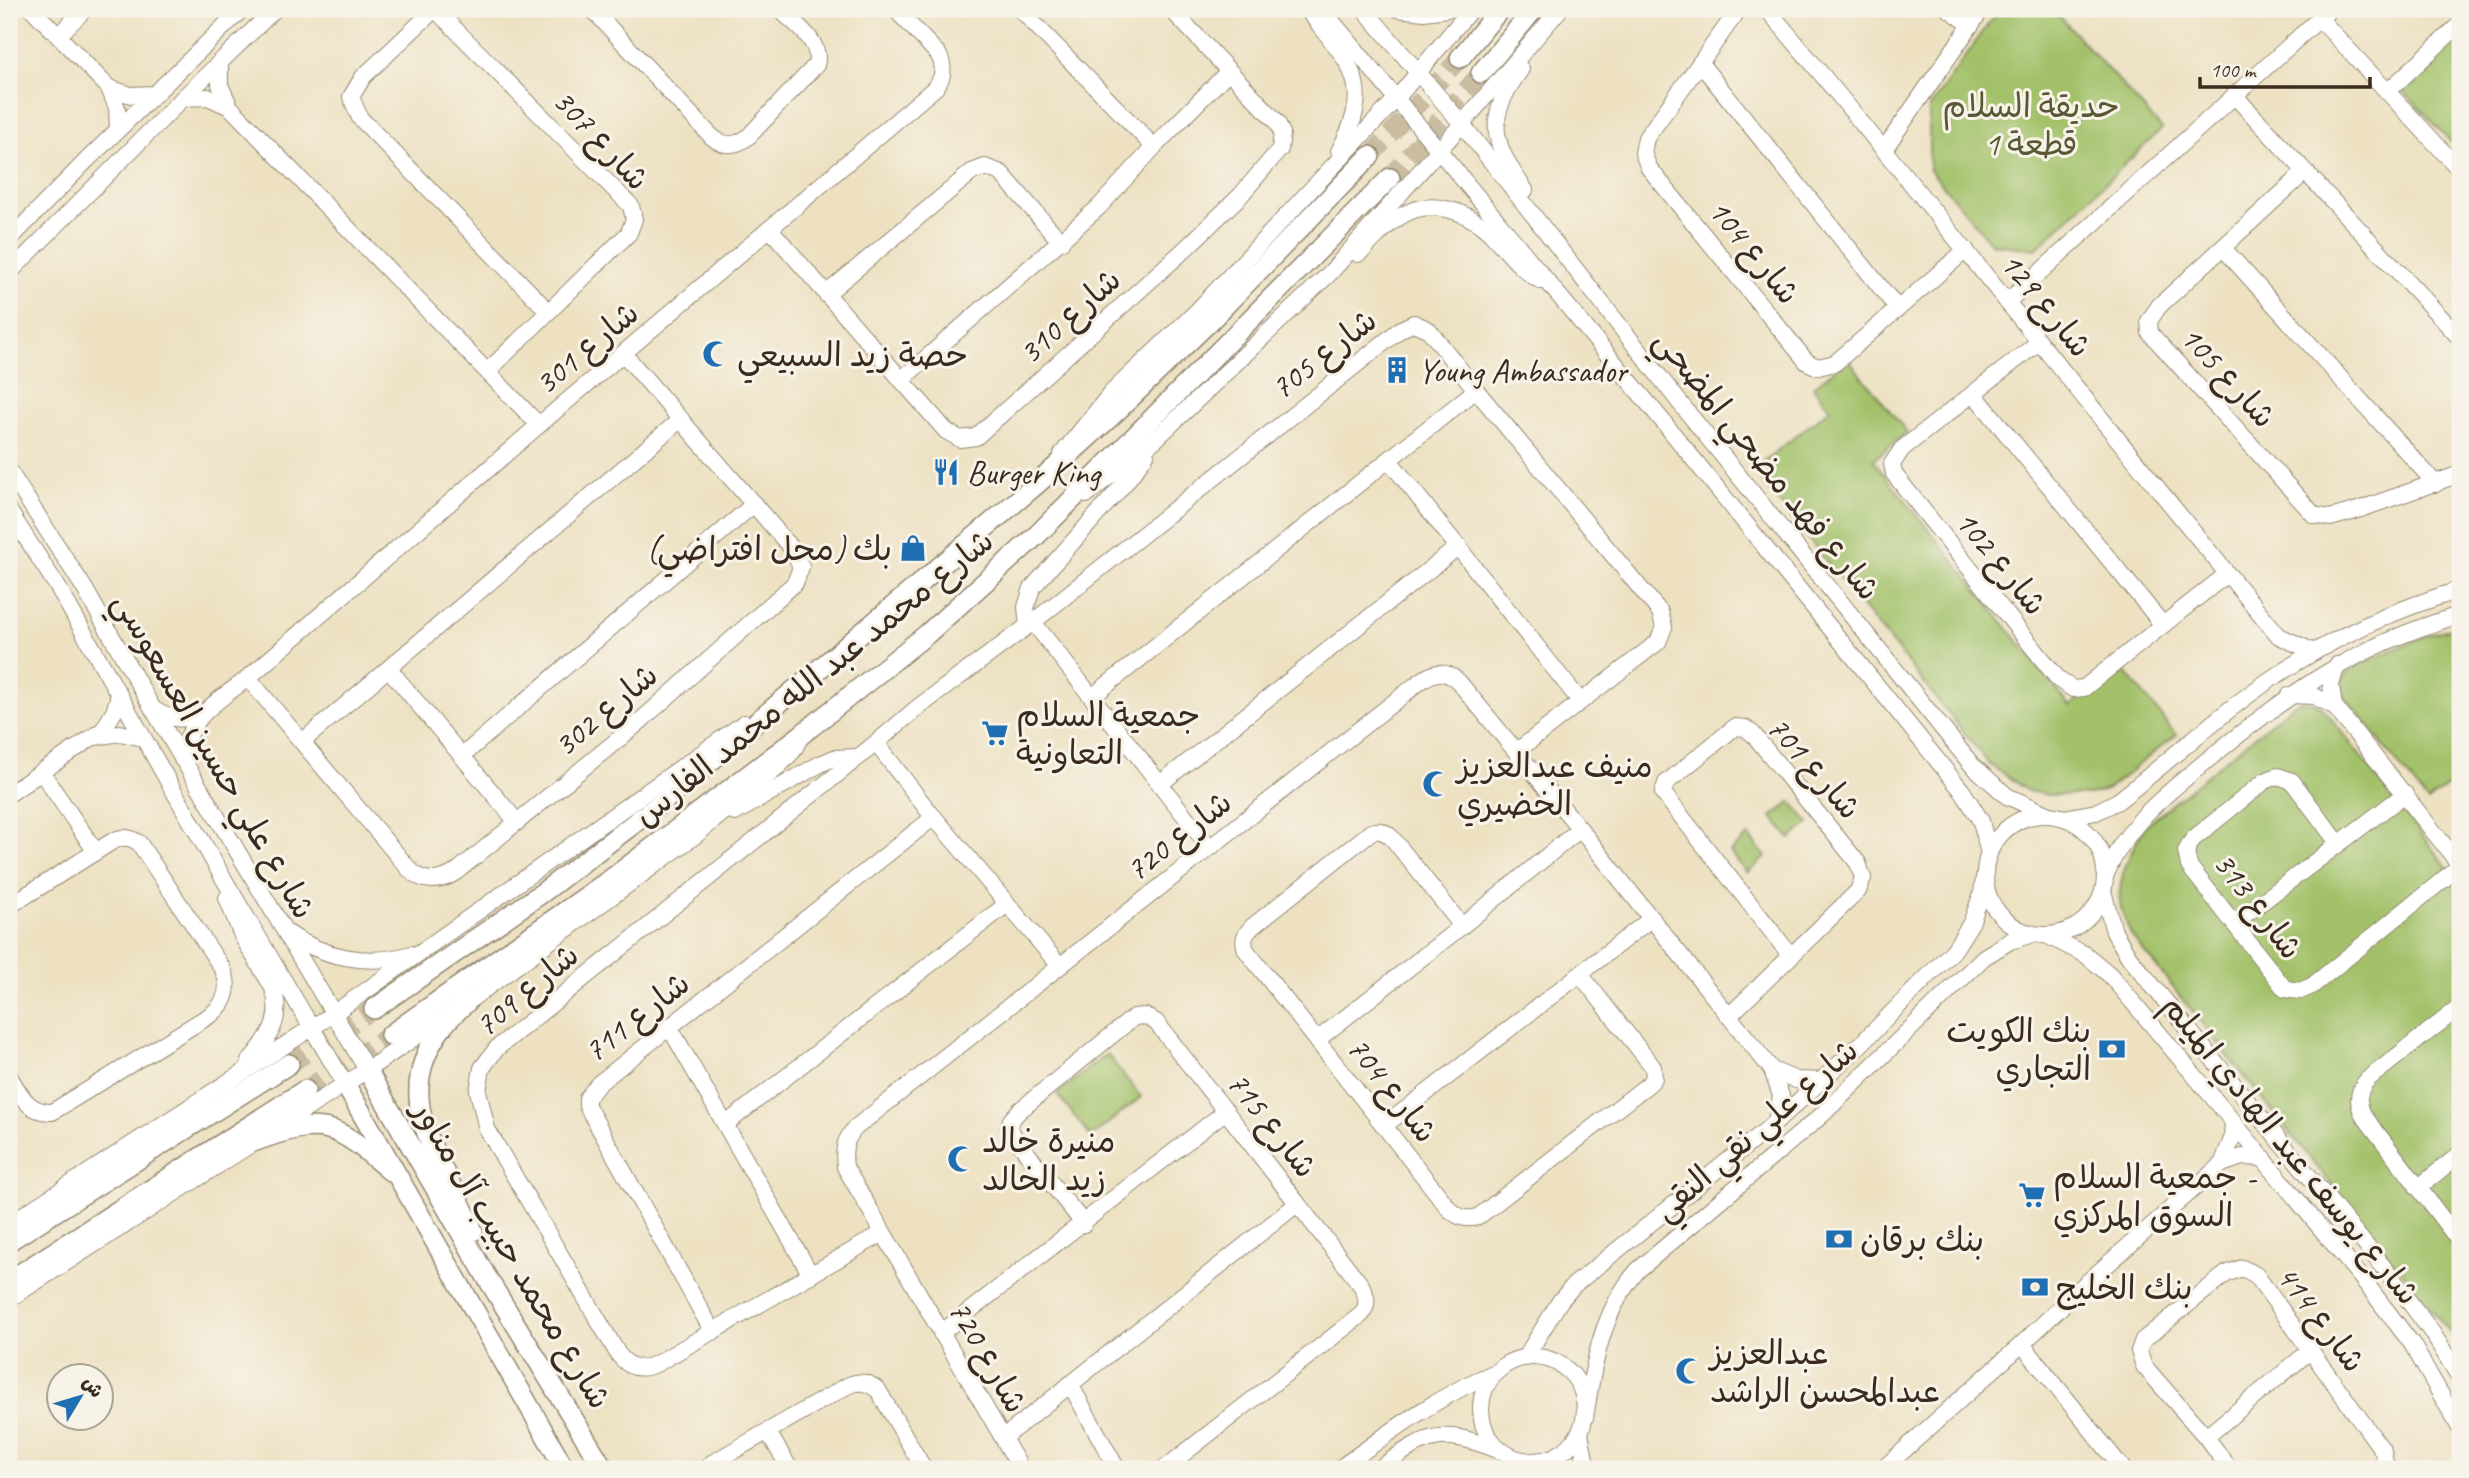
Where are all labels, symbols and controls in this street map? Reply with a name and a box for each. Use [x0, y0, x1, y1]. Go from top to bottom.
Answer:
scale bar [2200, 46, 2369, 90]
text: 100 m [2210, 57, 2257, 83]
street label: شارع 307 [542, 80, 659, 201]
park label: حديقة السلام قطعة 1 [1942, 85, 2120, 165]
street label: شارع 104 [1697, 190, 1810, 314]
street label: شارع 129 [1989, 243, 2102, 367]
street label: شارع 310 [1010, 259, 1131, 374]
street label: شارع 301 [526, 292, 649, 405]
street label: شارع 705 [1262, 299, 1387, 410]
street label: شارع 105 [2170, 317, 2285, 438]
street label: شارع فهد مضحي المضحي [1638, 320, 1890, 614]
place label: حصة زيد السبيعي [737, 334, 968, 384]
mosque icon: حصة زيد السبيعي [701, 339, 731, 369]
place label: Young Ambassador [1418, 350, 1629, 392]
building icon: Young Ambassador [1382, 355, 1412, 385]
place label: Burger King [967, 452, 1102, 494]
restaurant icon: Burger King [931, 457, 961, 487]
street label: شارع 102 [1944, 501, 2057, 625]
street label: شارع محمد عبد الله محمد الفارس [625, 519, 1003, 838]
place label: بك (محل افتراضي) [646, 528, 892, 578]
shop icon: بك (محل افتراضي) [898, 533, 928, 563]
street label: شارع علي حسين العسعوسي [96, 585, 325, 930]
street label: شارع 302 [545, 654, 668, 767]
place label: جمعية السلام التعاونية [1016, 694, 1200, 774]
street label: شارع 701 [1756, 707, 1871, 830]
supermarket icon: جمعية السلام التعاونية [980, 718, 1010, 748]
place label: منيف عبدالعزيز الخضيري [1454, 745, 1653, 827]
mosque icon: منيف عبدالعزيز الخضيري [1421, 769, 1451, 799]
street label: شارع 720 [1117, 781, 1242, 892]
street label: شارع 313 [2203, 843, 2312, 969]
street label: شارع 709 [466, 934, 589, 1047]
street label: شارع 711 [575, 962, 700, 1073]
street label: شارع يوسف عبد الهادي الميلم [2150, 986, 2429, 1316]
place label: بنك الكويت التجاري [1946, 1010, 2091, 1092]
street label: شارع 704 [1336, 1028, 1447, 1153]
street label: شارع علي نقي النقي [1645, 1029, 1872, 1236]
bank icon: بنك الكويت التجاري [2097, 1034, 2127, 1064]
street label: شارع 715 [1216, 1063, 1327, 1188]
street label: شارع محمد حبيب آل مناور [400, 1090, 621, 1418]
place label: منيرة خالد زيد الخالد [982, 1120, 1115, 1200]
mosque icon: منيرة خالد زيد الخالد [946, 1144, 976, 1174]
place label: جمعية السلام - السوق المركزي [2053, 1156, 2257, 1238]
supermarket icon: جمعية السلام - السوق المركزي [2017, 1180, 2047, 1210]
place label: بنك برقان [1860, 1219, 1984, 1261]
bank icon: بنك برقان [1824, 1224, 1854, 1254]
street label: شارع 414 [2266, 1256, 2375, 1382]
place label: بنك الخليج [2056, 1267, 2193, 1310]
bank icon: بنك الخليج [2020, 1272, 2050, 1302]
street label: شارع 720 [937, 1292, 1037, 1422]
place label: عبدالعزيز عبدالمحسن الراشد [1707, 1332, 1940, 1412]
mosque icon: عبدالعزيز عبدالمحسن الراشد [1674, 1356, 1704, 1386]
north arrow [46, 1362, 116, 1432]
text: ش [77, 1372, 109, 1403]

